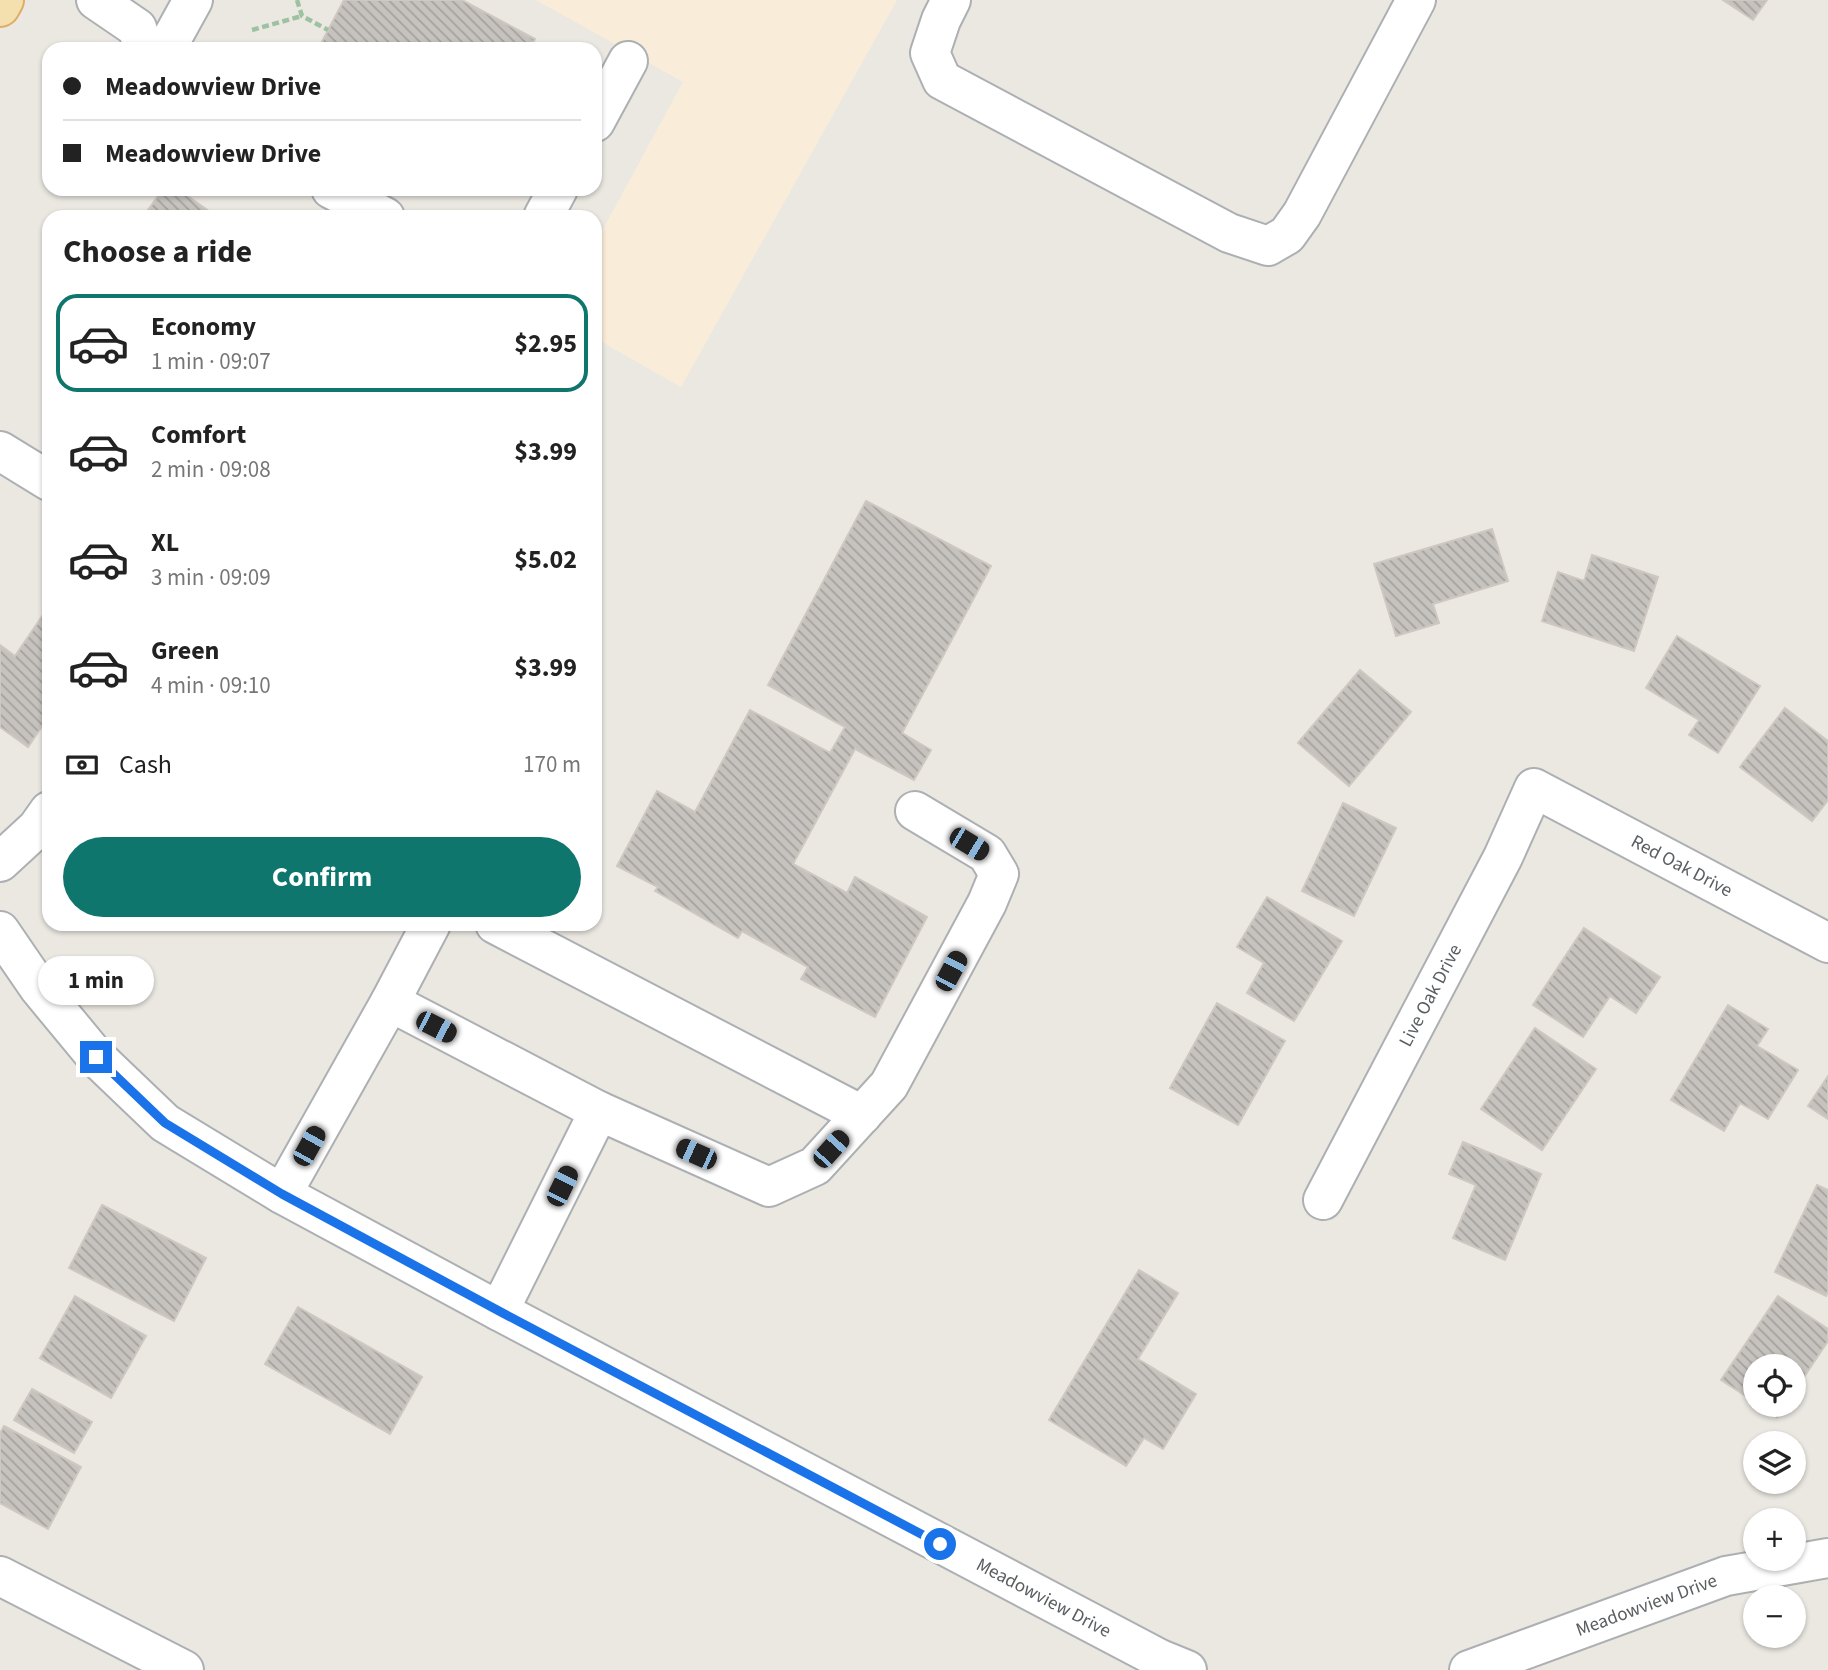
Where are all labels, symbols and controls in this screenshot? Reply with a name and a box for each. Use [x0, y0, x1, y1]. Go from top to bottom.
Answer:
text: Meadowview Drive [105, 68, 321, 105]
text: Meadowview Drive [105, 135, 321, 172]
text: Choose a ride [63, 229, 252, 275]
text: Economy [151, 308, 256, 345]
icon: car [67, 312, 130, 375]
text: $2.95 [514, 325, 577, 362]
text: 1 min · 09:07 [151, 345, 271, 378]
text: Comfort [151, 416, 246, 453]
icon: car [67, 420, 130, 483]
text: $3.99 [514, 433, 577, 470]
text: 2 min · 09:08 [151, 453, 271, 486]
text: XL [151, 524, 179, 561]
icon: car [67, 528, 130, 591]
text: $5.02 [514, 541, 577, 578]
text: 3 min · 09:09 [151, 561, 271, 594]
text: Green [151, 632, 219, 669]
icon: car [67, 636, 130, 699]
text: $3.99 [514, 649, 577, 686]
text: 4 min · 09:10 [151, 669, 271, 702]
icon: cash [63, 746, 101, 784]
text: Cash [119, 746, 172, 783]
text: 170 m [523, 748, 581, 781]
car [946, 824, 993, 864]
street label: Red Oak Drive [1626, 828, 1737, 904]
button: Confirm [63, 837, 581, 917]
street label: Live Oak Drive [1392, 939, 1468, 1052]
car [932, 948, 971, 994]
callout: 1 min [38, 956, 154, 1004]
text: 1 min [68, 964, 124, 997]
car [413, 1008, 460, 1046]
route end [80, 1041, 112, 1073]
car [290, 1123, 329, 1169]
car [810, 1126, 853, 1172]
car [673, 1136, 720, 1172]
car [544, 1163, 581, 1209]
map controls [1743, 1354, 1806, 1648]
button: locate [1743, 1354, 1806, 1417]
button: layers [1743, 1431, 1806, 1494]
button: + [1743, 1508, 1806, 1571]
route start [924, 1528, 956, 1560]
street label: Meadowview Drive [972, 1551, 1116, 1644]
street label: Meadowview Drive [1572, 1567, 1721, 1643]
button: − [1743, 1585, 1806, 1648]

